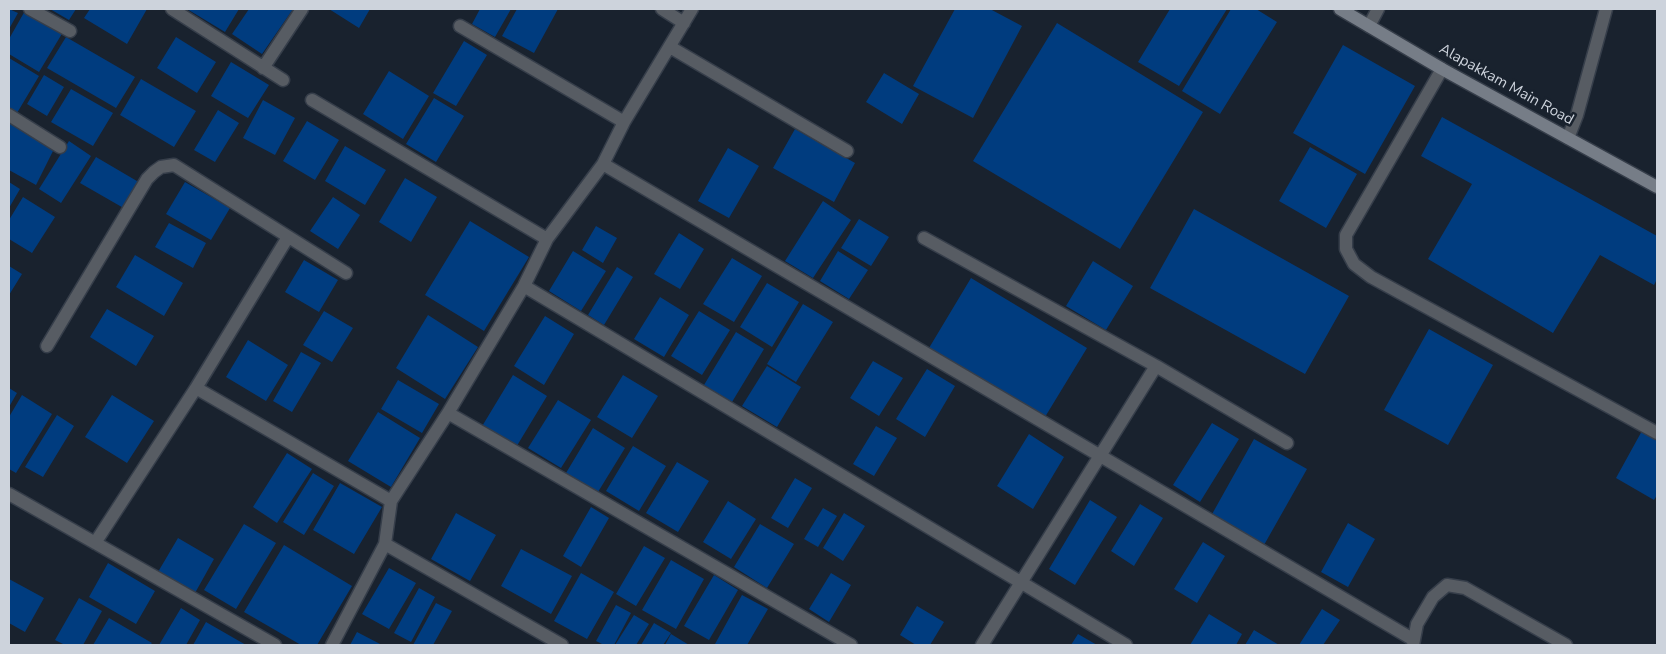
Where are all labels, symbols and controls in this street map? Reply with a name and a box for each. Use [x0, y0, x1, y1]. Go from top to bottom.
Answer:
street label: Alapakkam Main Road [1436, 40, 1576, 130]

